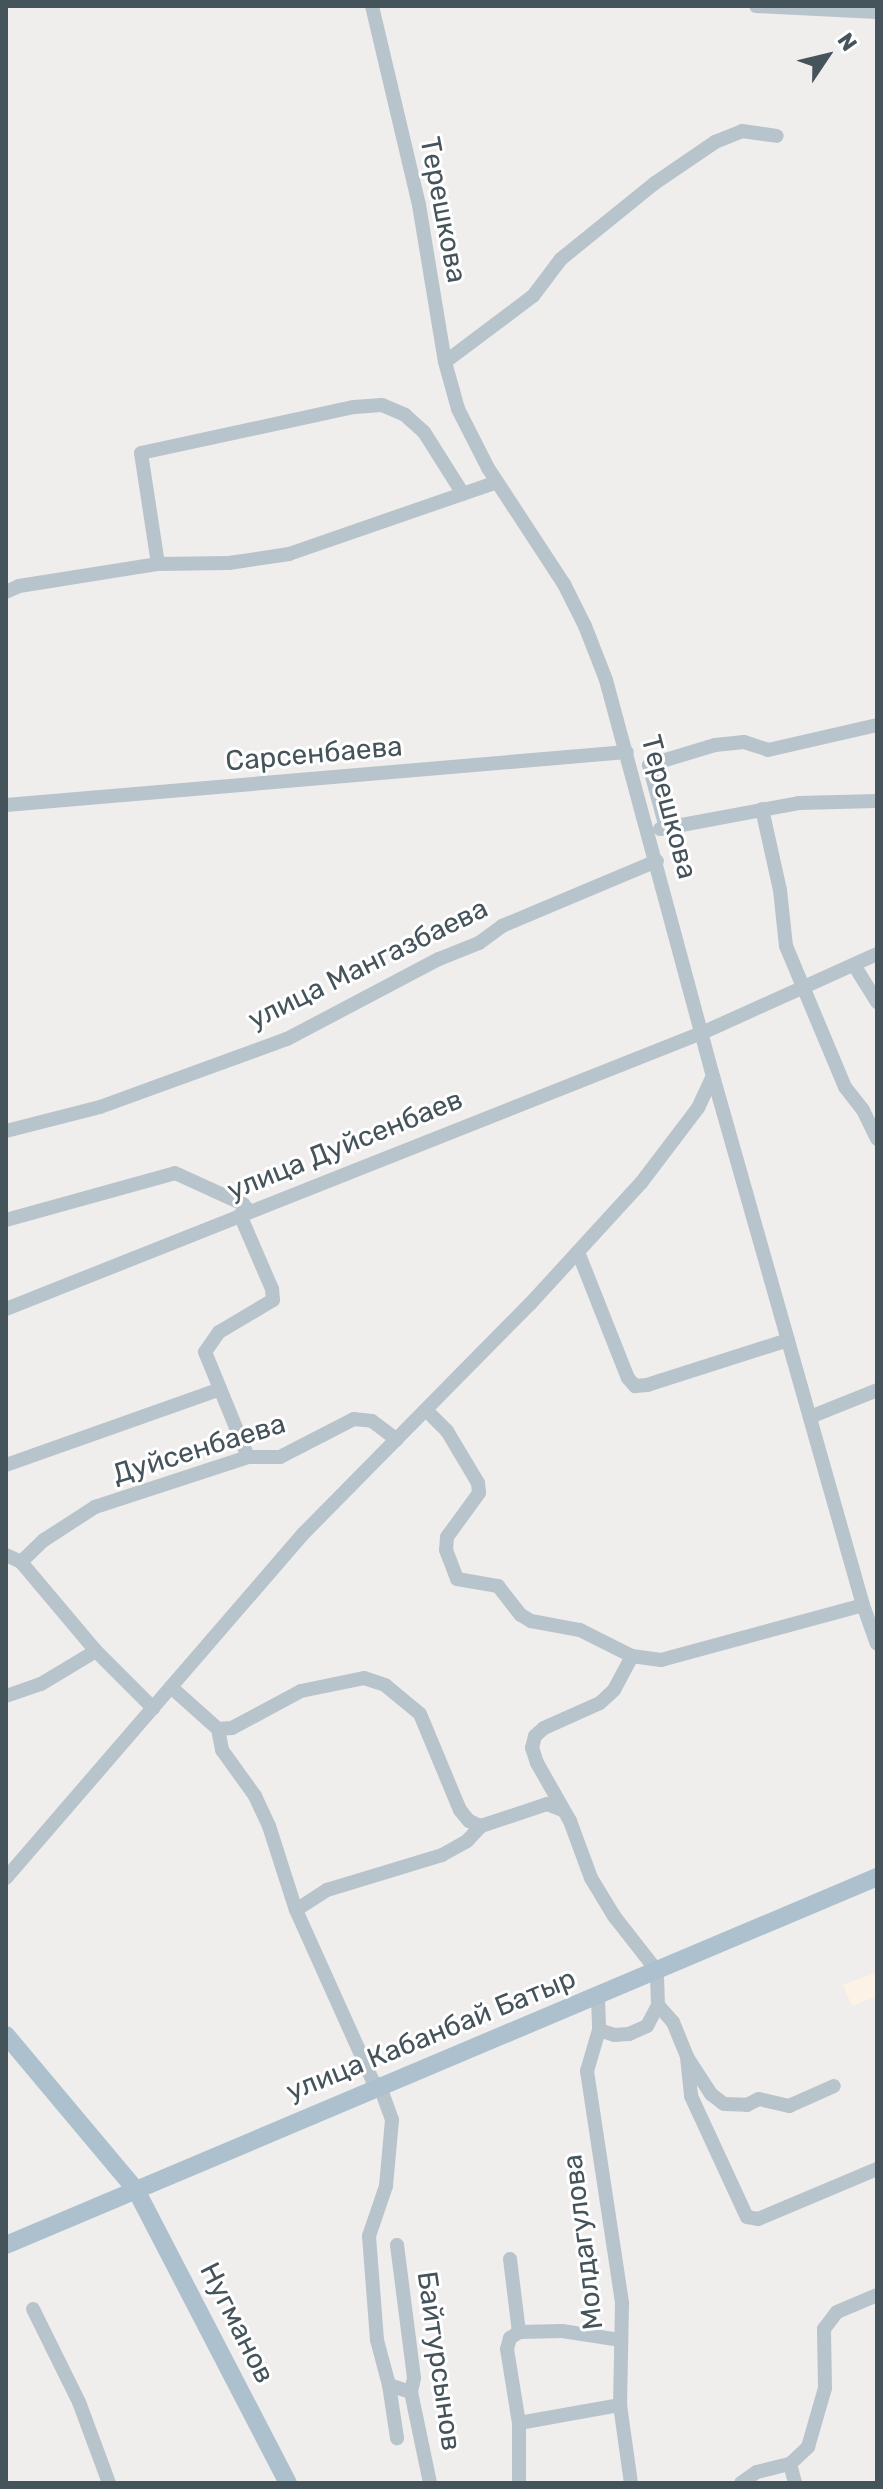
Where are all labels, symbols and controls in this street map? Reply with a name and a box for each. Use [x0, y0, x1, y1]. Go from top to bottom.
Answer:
north arrow [787, 16, 867, 96]
text: N [831, 28, 863, 56]
street label: Терешкова [412, 134, 474, 286]
street label: Сарсенбаева [224, 730, 404, 778]
street label: Терешкова [634, 731, 704, 883]
street label: улица Мангазбаева [243, 891, 493, 1037]
street label: улица Дуйсенбаев [222, 1082, 468, 1208]
street label: Дуйсенбаева [109, 1407, 289, 1491]
street label: улица Кабанбай Батыр [281, 1961, 581, 2109]
street label: Молдагулова [556, 2152, 610, 2332]
street label: Нугманов [192, 2257, 282, 2389]
street label: Байтурсынов [410, 2269, 468, 2453]

